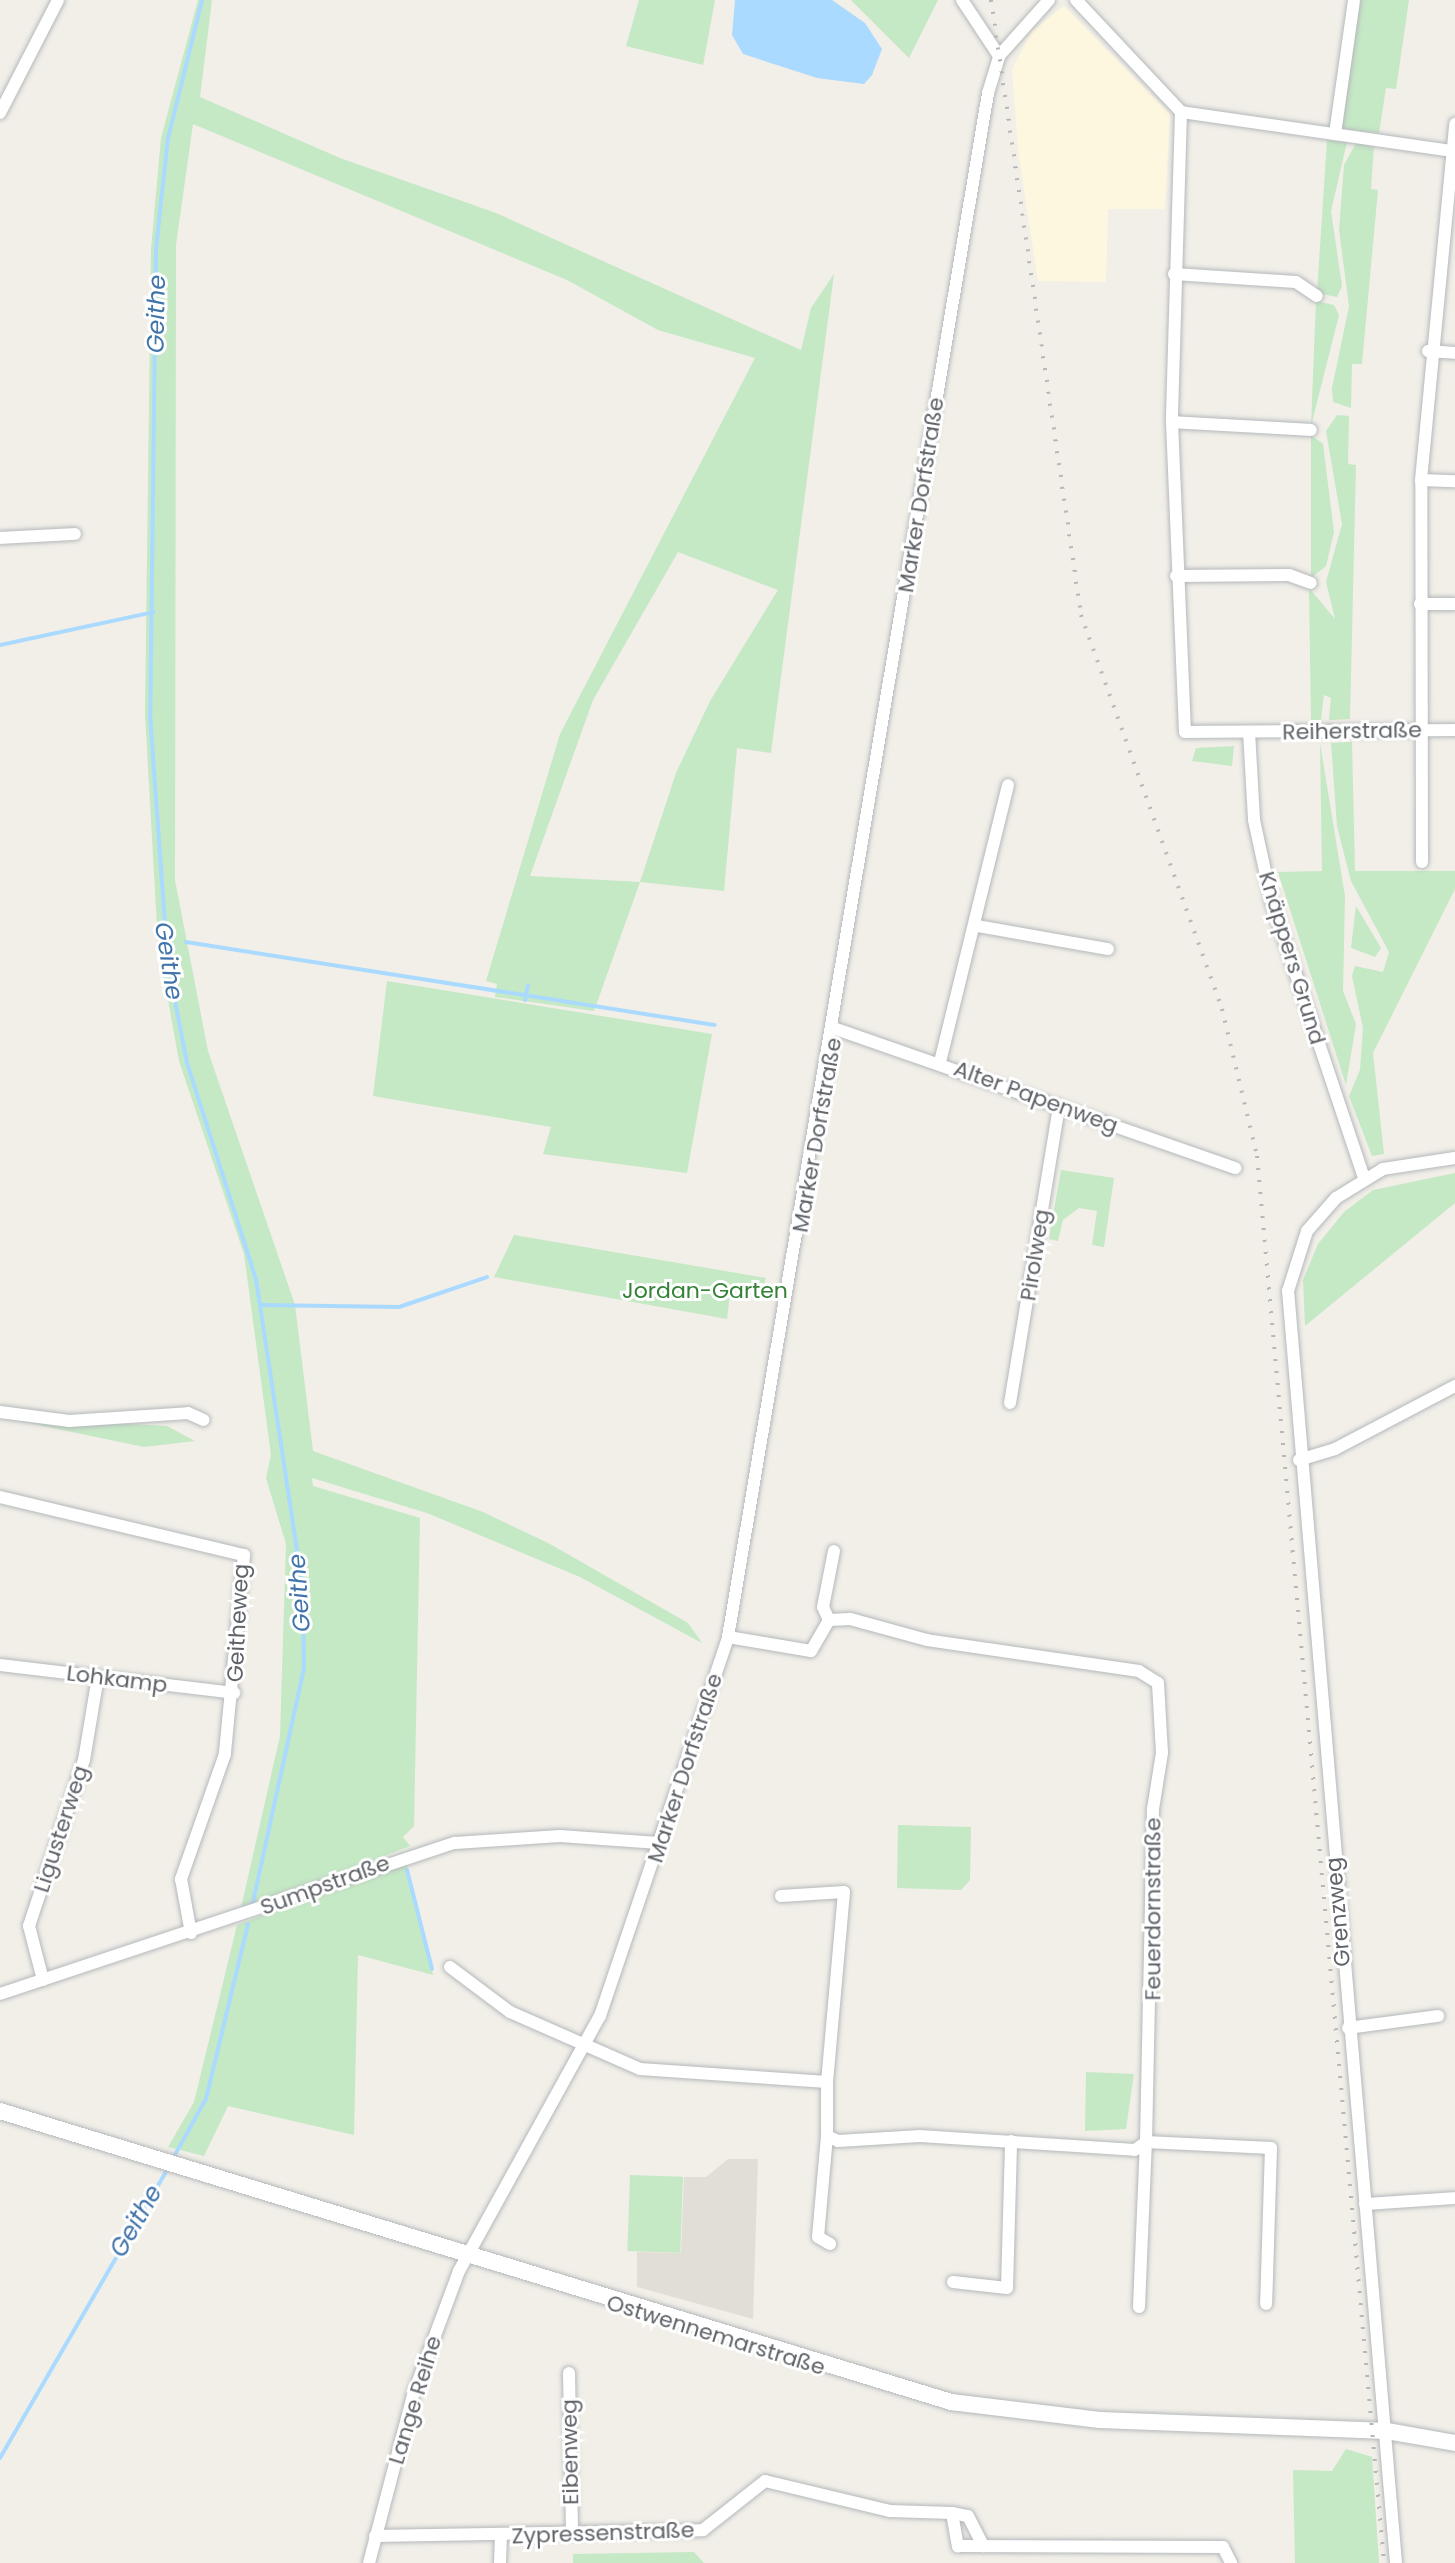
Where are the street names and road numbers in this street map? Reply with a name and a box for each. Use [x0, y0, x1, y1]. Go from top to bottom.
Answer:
street label: Marker Dorfstraße [893, 395, 949, 595]
street label: Reiherstraße [1282, 717, 1422, 745]
street label: Knäppers Grund [1253, 868, 1331, 1048]
street label: Marker Dorfstraße [787, 1036, 847, 1234]
street label: Alter Papenweg [950, 1055, 1122, 1139]
street label: Pirolweg [1015, 1207, 1055, 1303]
street label: Geitheweg [222, 1563, 254, 1683]
street label: Lohkamp [65, 1660, 169, 1698]
street label: Marker Dorfstraße [642, 1670, 728, 1866]
street label: Ligusterweg [28, 1762, 94, 1896]
street label: Feuerdornstraße [1140, 1817, 1166, 2001]
street label: Sumpstraße [257, 1849, 393, 1921]
street label: Grenzweg [1320, 1856, 1356, 1968]
street label: Ostwennemarstraße [604, 2289, 828, 2381]
street label: Lange Reihe [383, 2333, 447, 2467]
street label: Eibenweg [556, 2399, 584, 2505]
street label: Zypressenstraße [511, 2517, 695, 2549]

